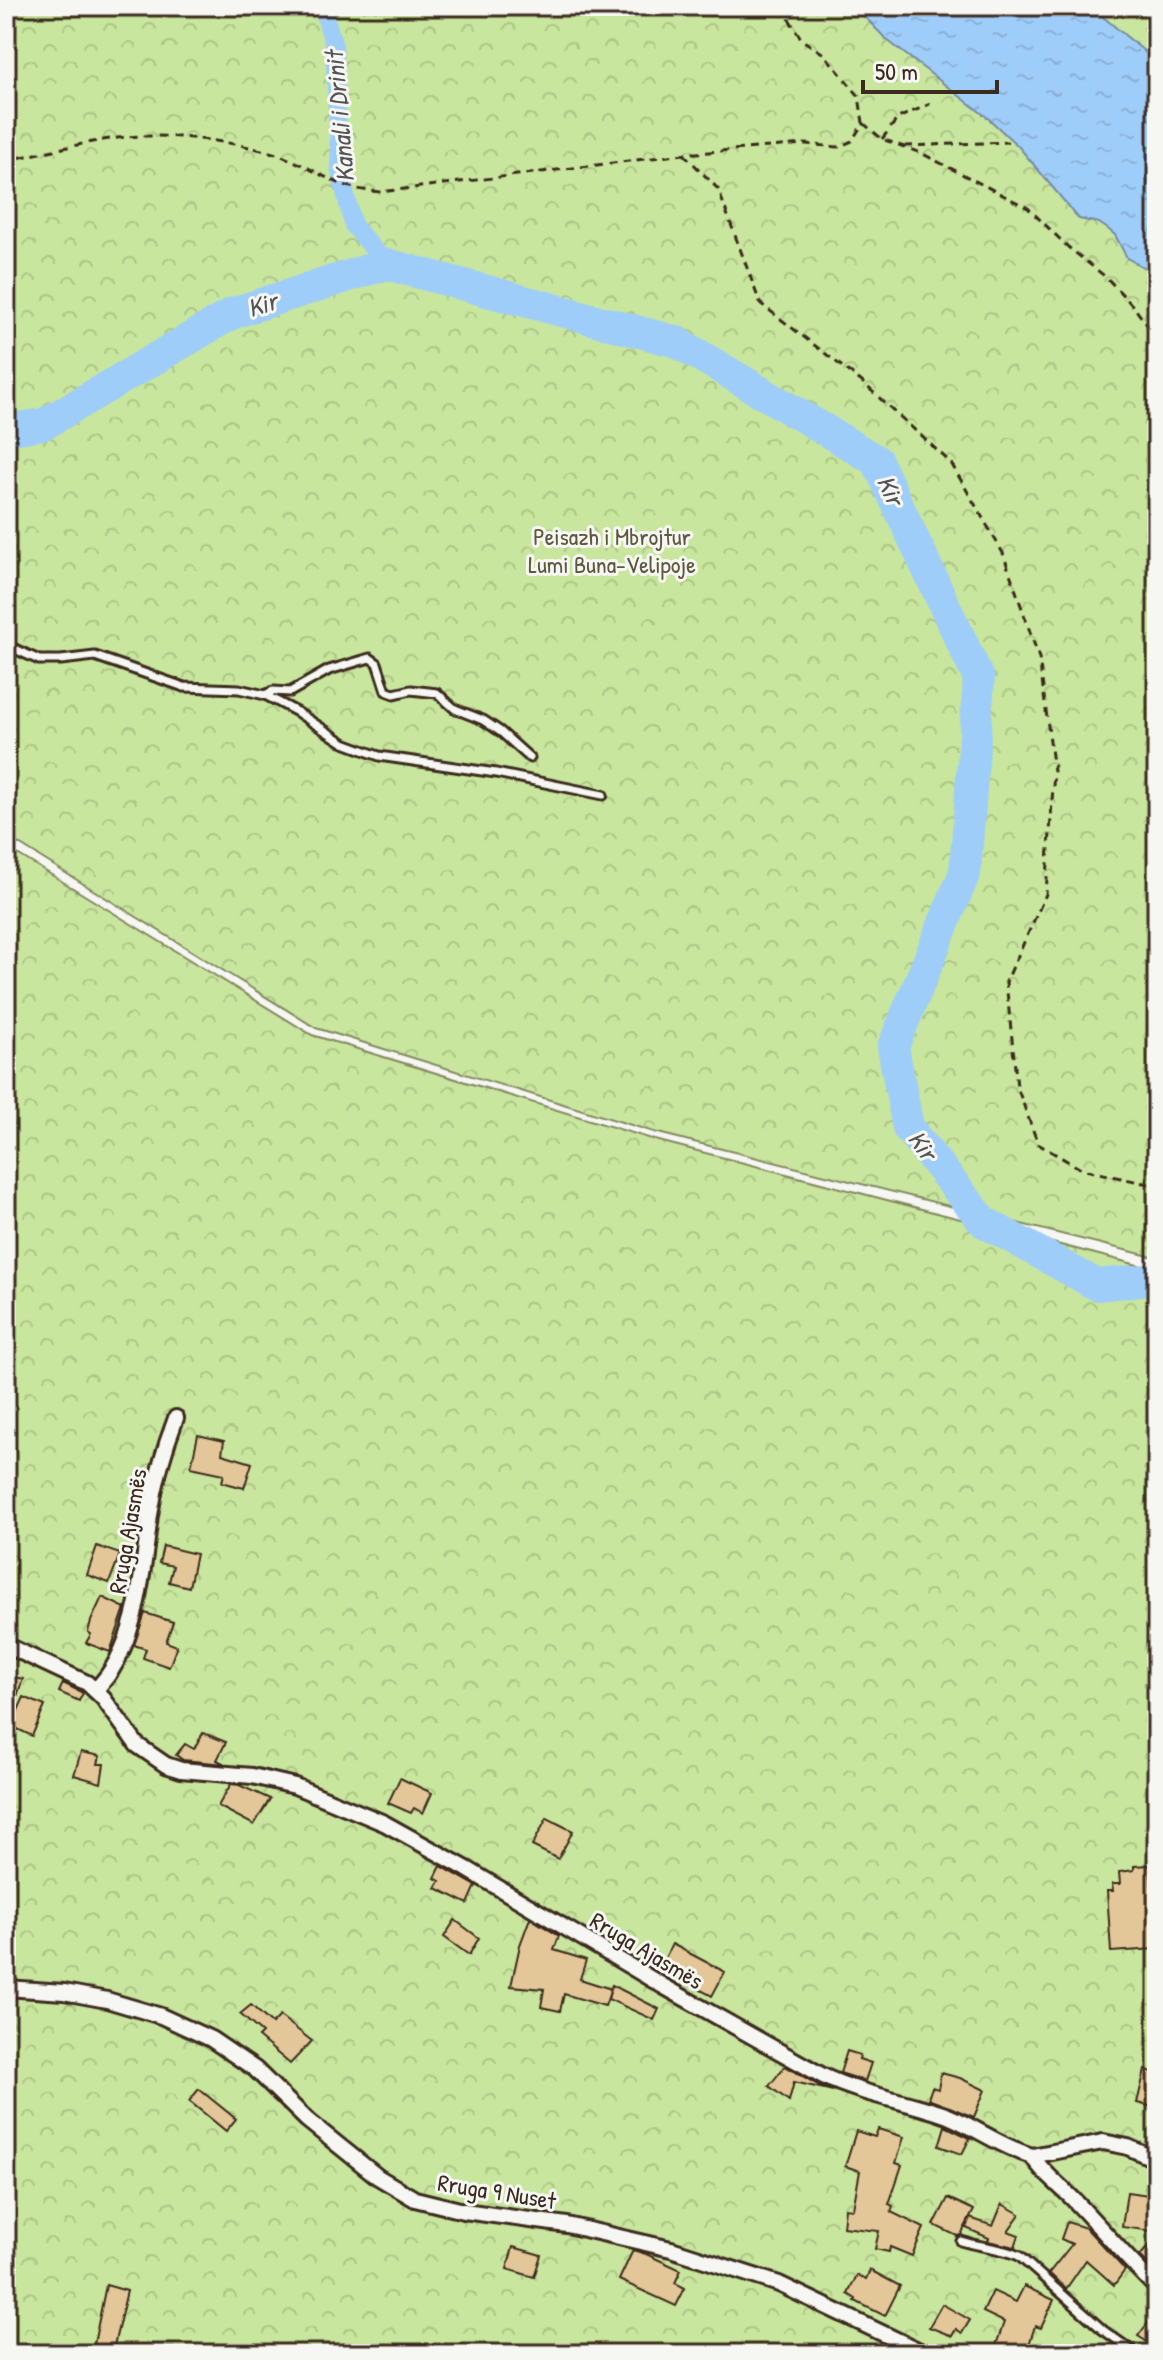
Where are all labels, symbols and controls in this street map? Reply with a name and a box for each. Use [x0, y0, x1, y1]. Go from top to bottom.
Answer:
scale bar [863, 44, 997, 94]
water label: Kanali i Drinit [316, 46, 362, 184]
text: 50 m [875, 55, 918, 87]
water label: Kir [243, 282, 284, 325]
water label: Kir [869, 469, 914, 513]
park label: Peisazh i Mbrojtur Lumi Buna-Velipoje [528, 520, 696, 580]
water label: Kir [900, 1123, 948, 1170]
street label: Rruga Ajasmës [100, 1466, 154, 1596]
street label: Rruga Ajasmës [585, 1904, 709, 1996]
street label: Rruga 9 Nuset [436, 2166, 559, 2216]

